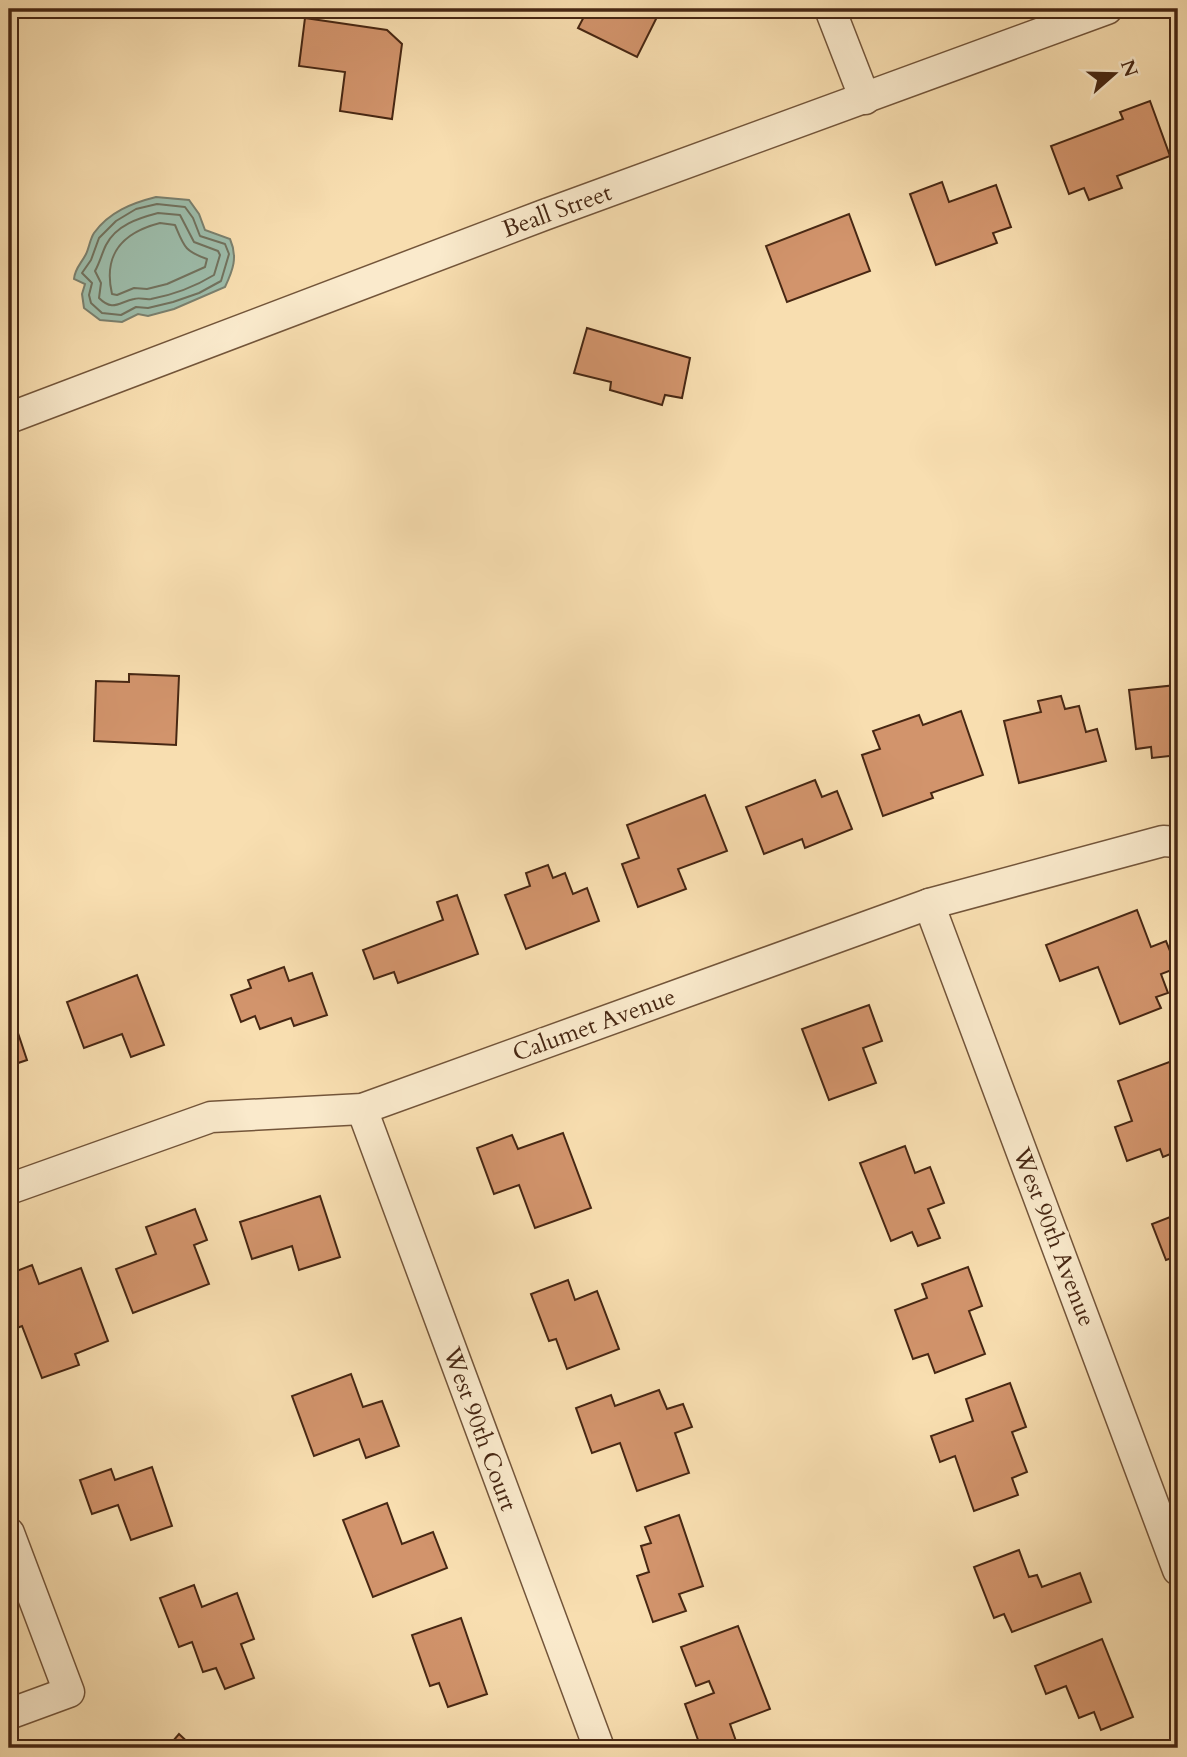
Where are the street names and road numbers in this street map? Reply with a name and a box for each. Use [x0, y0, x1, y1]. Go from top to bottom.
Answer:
street label: Beall Street [498, 176, 617, 246]
street label: Calumet Avenue [508, 980, 680, 1070]
street label: West 90th Avenue [1004, 1142, 1103, 1331]
street label: West 90th Court [435, 1342, 525, 1516]

